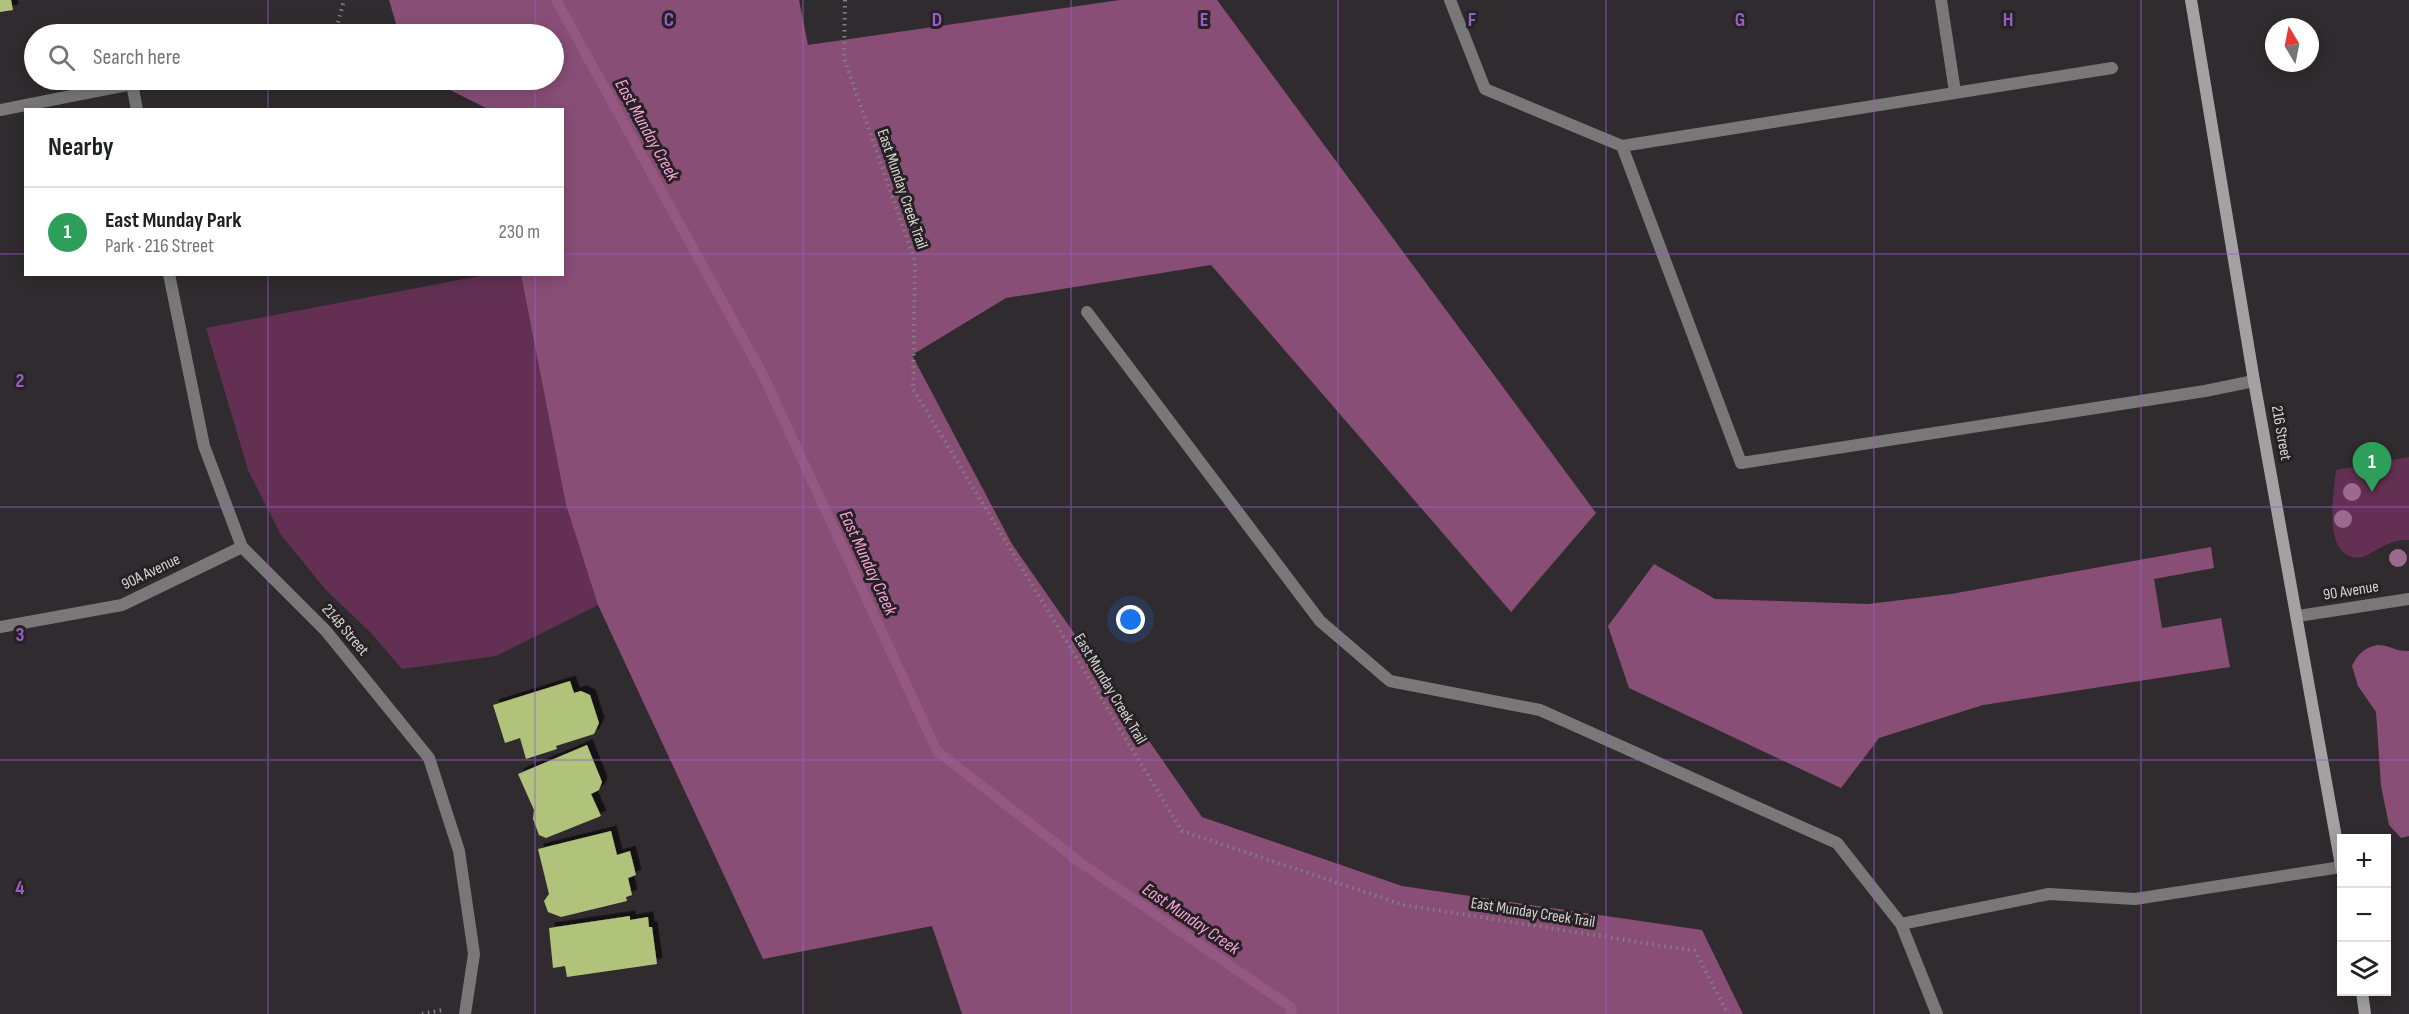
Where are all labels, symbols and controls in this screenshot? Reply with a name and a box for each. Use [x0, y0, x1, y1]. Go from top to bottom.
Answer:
text: C [664, 8, 674, 32]
text: D [932, 8, 942, 32]
text: E [1200, 8, 1208, 32]
text: F [1468, 8, 1476, 32]
text: G [1735, 8, 1745, 32]
text: H [2003, 8, 2013, 32]
north arrow [2265, 18, 2319, 72]
search box [24, 24, 564, 90]
icon: search [45, 41, 78, 74]
text: Search here [93, 44, 180, 71]
water label: East Munday Creek [610, 76, 684, 186]
street label: East Munday Creek Trail [873, 127, 931, 251]
text: Nearby [48, 132, 114, 163]
text: East Munday Park [105, 207, 242, 234]
text: 1 [64, 220, 71, 244]
text: 230 m [498, 220, 540, 244]
text: Park · 216 Street [105, 234, 214, 258]
text: 2 [16, 369, 24, 393]
street label: 216 Street [2267, 404, 2295, 462]
pin: 1 [2352, 442, 2392, 492]
water label: East Munday Creek [835, 507, 902, 620]
street label: 90A Avenue [119, 550, 183, 594]
street label: 90 Avenue [2322, 577, 2380, 605]
street label: 214B Street [317, 600, 373, 660]
your location [1116, 605, 1145, 634]
text: 3 [16, 623, 25, 647]
street label: East Munday Creek Trail [1070, 630, 1150, 748]
map controls [2337, 834, 2391, 996]
button: + [2337, 834, 2391, 888]
text: 4 [15, 876, 25, 900]
water label: East Munday Creek [1138, 879, 1245, 960]
button: − [2337, 888, 2391, 942]
street label: East Munday Creek Trail [1470, 894, 1596, 932]
button: layers [2337, 942, 2391, 996]

